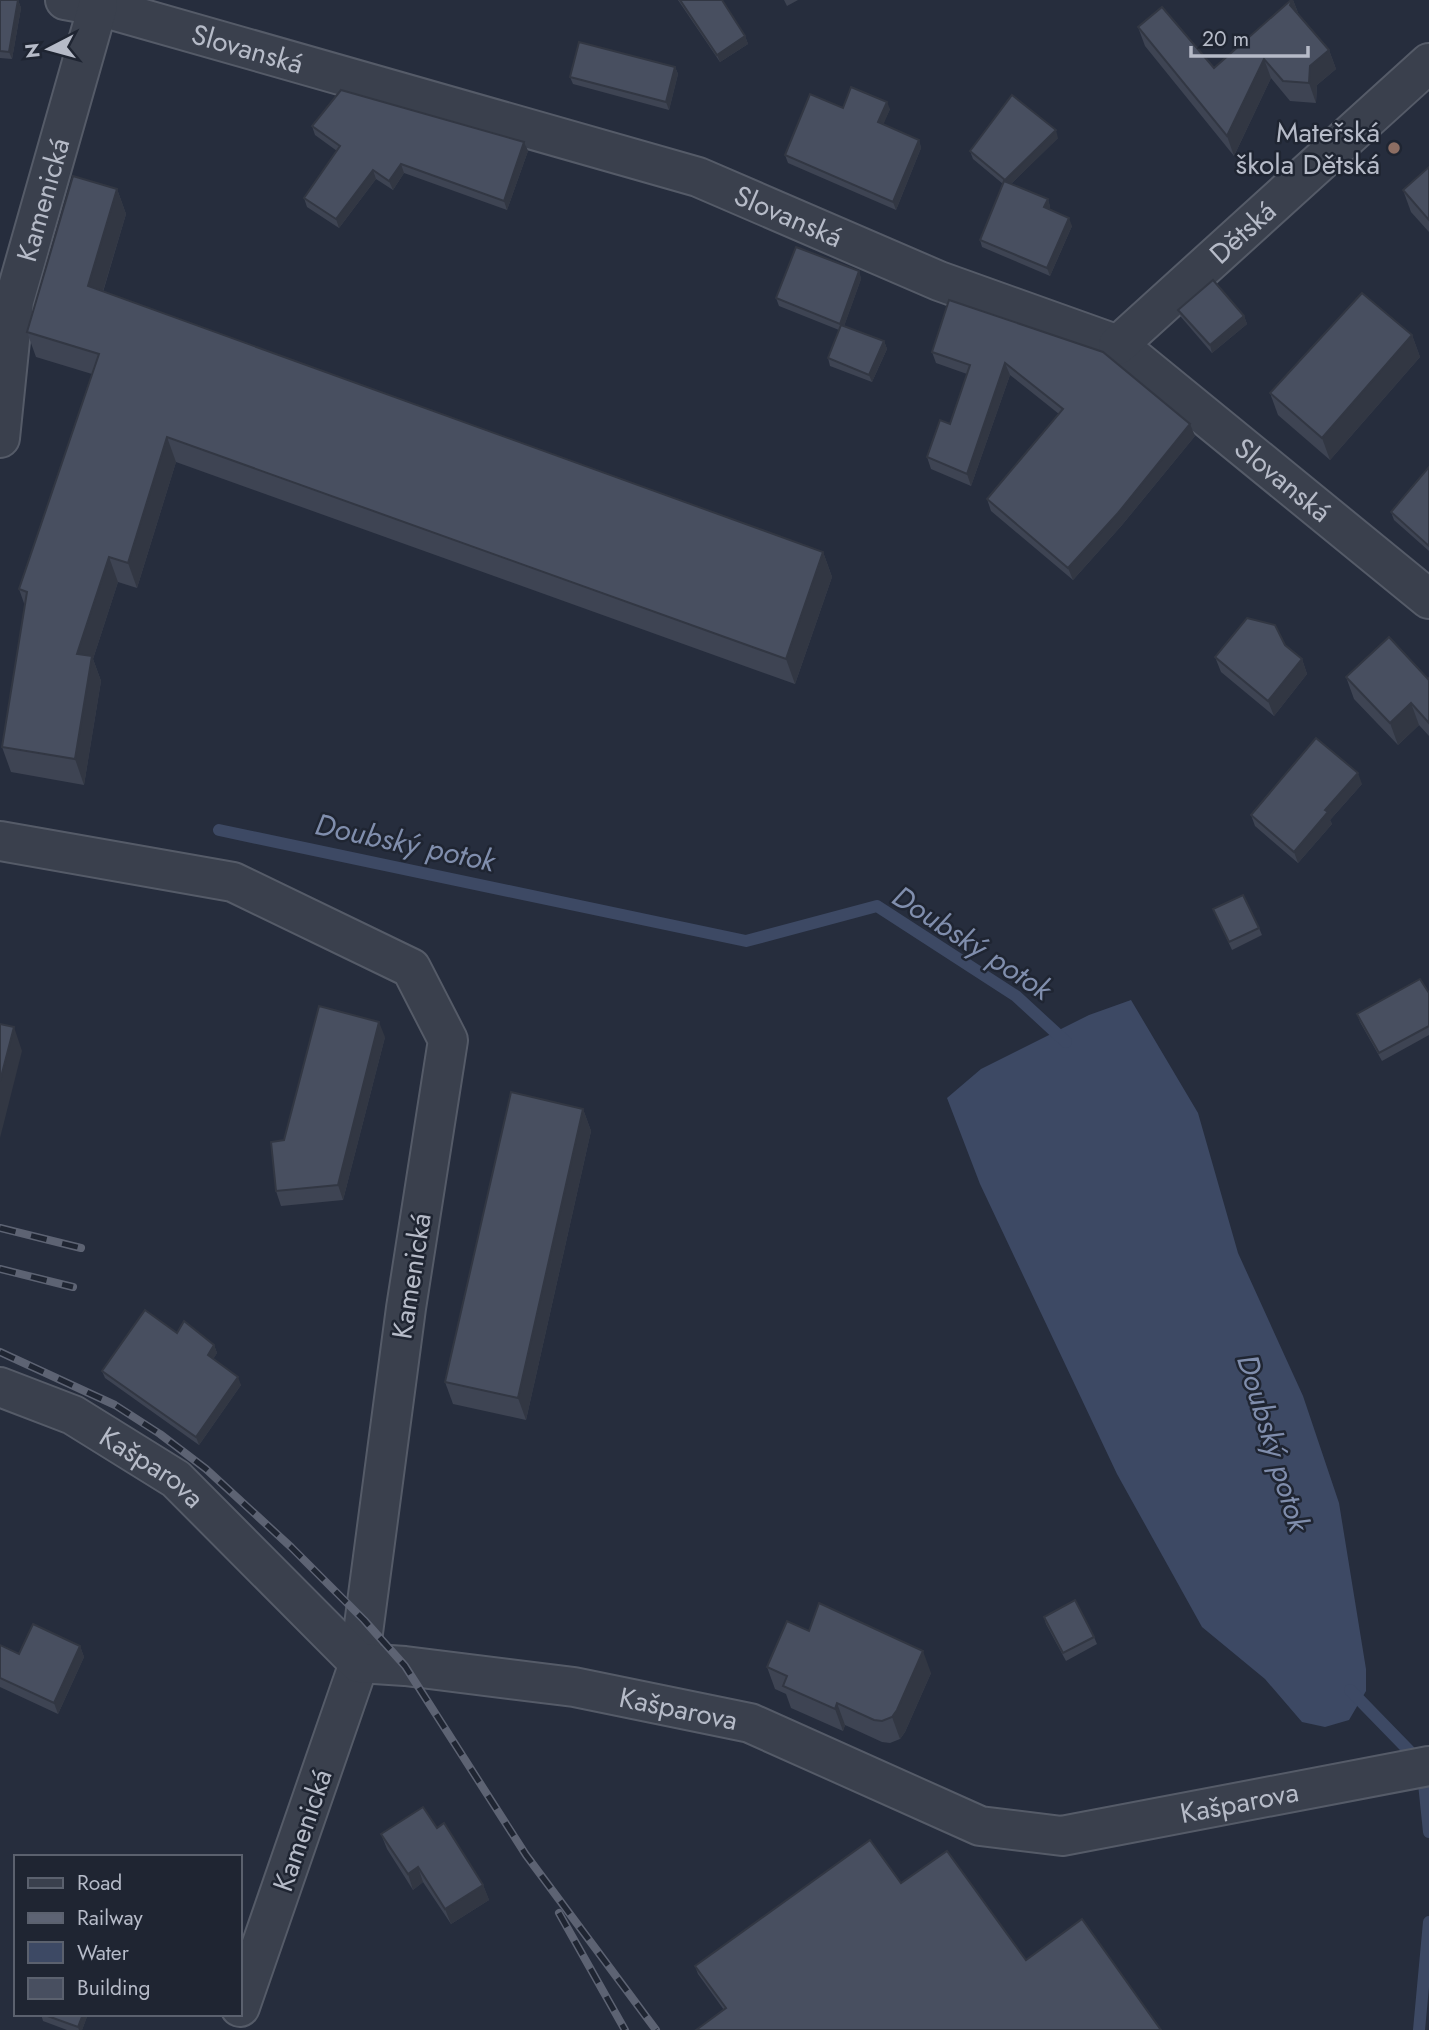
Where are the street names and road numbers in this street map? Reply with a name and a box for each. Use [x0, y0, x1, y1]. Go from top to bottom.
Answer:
street label: Slovanská [187, 14, 308, 84]
street label: Kamenická [6, 133, 80, 266]
street label: Slovanská [728, 175, 849, 258]
street label: Dětská [1200, 191, 1285, 274]
street label: Slovanská [1225, 428, 1340, 532]
street label: Kamenická [381, 1210, 442, 1342]
street label: Kašparova [92, 1416, 214, 1518]
street label: Kašparova [616, 1677, 741, 1741]
street label: Kamenická [262, 1764, 343, 1897]
street label: Kašparova [1177, 1771, 1302, 1834]

